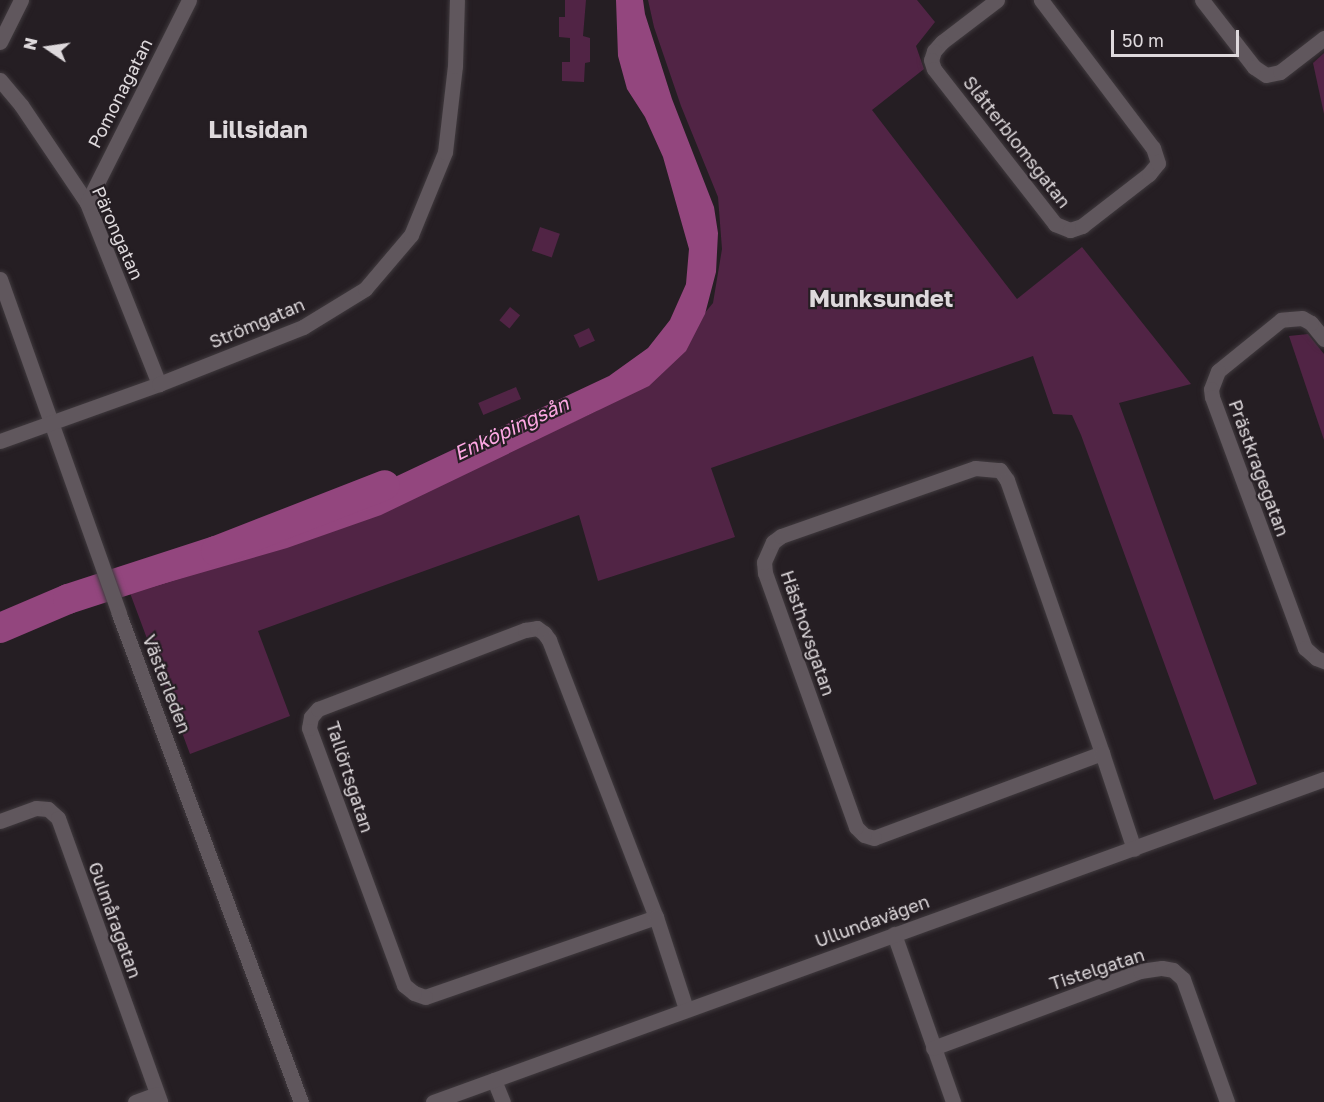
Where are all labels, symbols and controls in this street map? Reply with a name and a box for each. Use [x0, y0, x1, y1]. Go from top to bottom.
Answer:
north arrow [18, 18, 78, 78]
scale bar [1114, 18, 1242, 56]
text: 50 m [1122, 29, 1164, 51]
street label: Pomonagatan [83, 35, 157, 151]
text: N [19, 36, 42, 52]
street label: Slåtterblomsgatan [959, 72, 1075, 212]
district label: Lillsidan [208, 115, 308, 143]
street label: Pärongatan [88, 183, 148, 283]
district label: Munksundet [809, 284, 953, 312]
street label: Strömgatan [206, 293, 308, 353]
water label: Enköpingsån [450, 391, 572, 465]
street label: Prästkragegatan [1224, 397, 1294, 539]
street label: Hästhovsgatan [776, 567, 840, 699]
street label: Västerleden [138, 632, 196, 736]
street label: Tallörtsgatan [322, 719, 378, 835]
street label: Gulmåragatan [84, 859, 146, 981]
street label: Ullundavägen [812, 890, 932, 952]
street label: Tistelgatan [1047, 944, 1147, 994]

